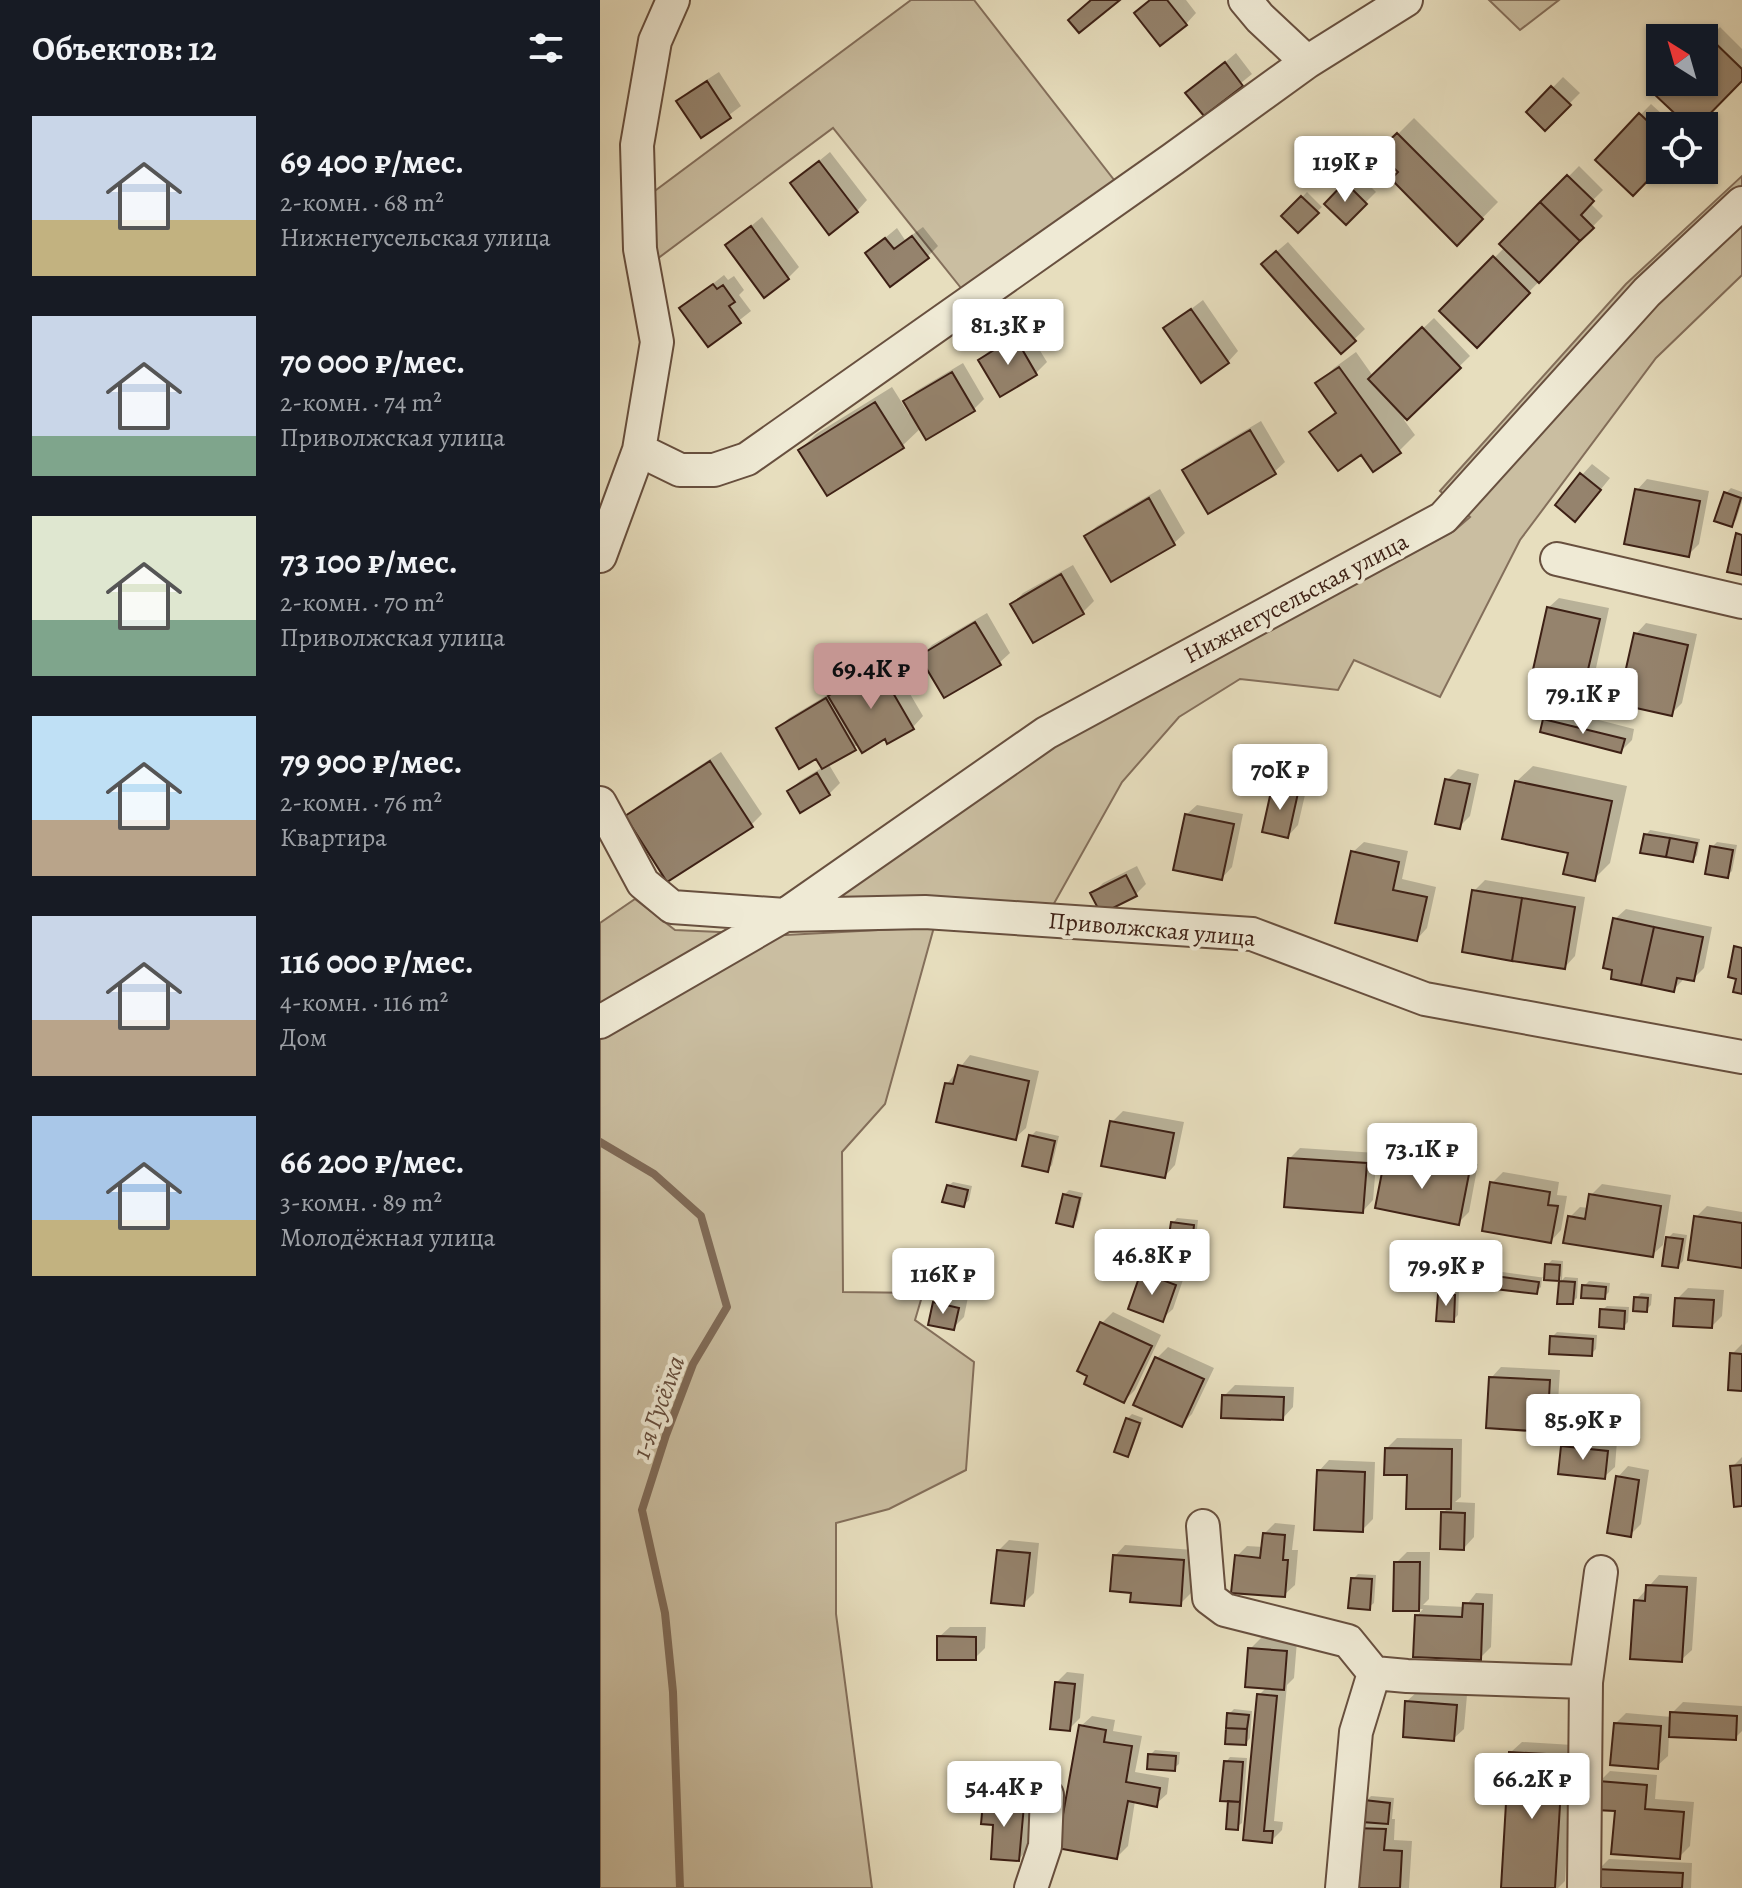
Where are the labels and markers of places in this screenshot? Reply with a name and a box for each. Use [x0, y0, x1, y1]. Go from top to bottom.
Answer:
pin: 119K ₽ [1280, 136, 1410, 204]
pin: 81.3K ₽ [934, 299, 1082, 367]
pin: 69.4K ₽ [797, 643, 945, 711]
pin: 79.1K ₽ [1509, 668, 1657, 736]
pin: 70K ₽ [1224, 744, 1336, 812]
pin: 73.1K ₽ [1348, 1123, 1496, 1191]
pin: 46.8K ₽ [1078, 1229, 1226, 1297]
pin: 79.9K ₽ [1372, 1240, 1520, 1308]
pin: 116K ₽ [878, 1248, 1008, 1316]
pin: 85.9K ₽ [1509, 1394, 1657, 1462]
pin: 66.2K ₽ [1458, 1753, 1606, 1821]
pin: 54.4K ₽ [930, 1761, 1078, 1829]

